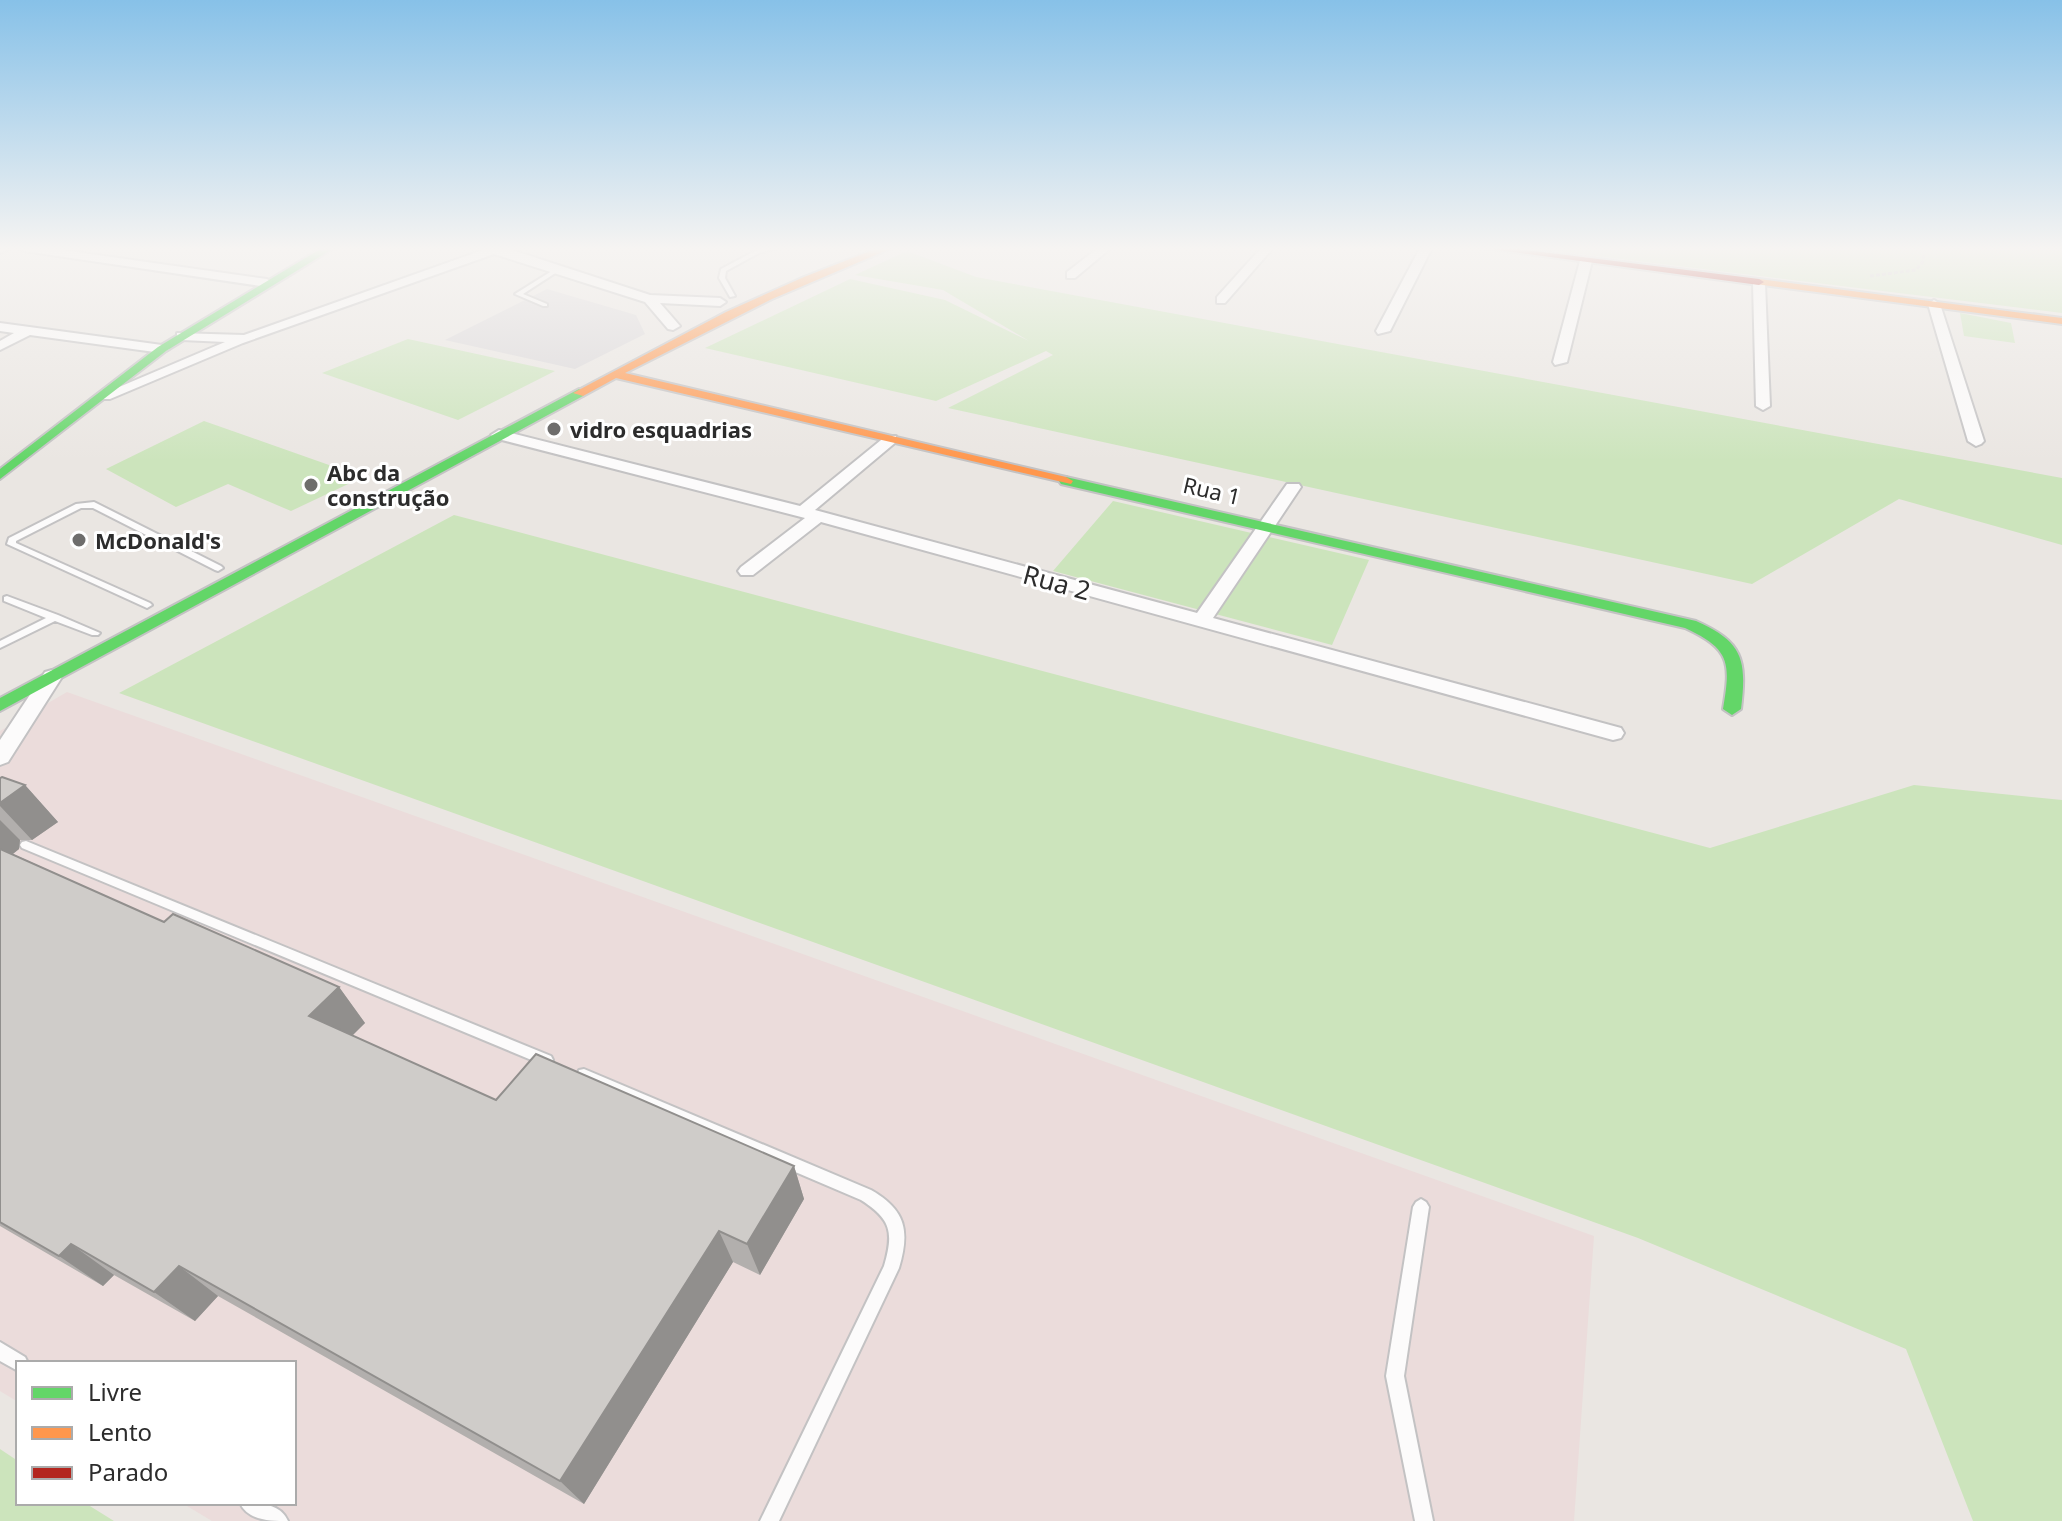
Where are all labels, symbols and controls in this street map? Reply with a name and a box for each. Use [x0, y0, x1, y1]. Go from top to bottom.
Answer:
place label: vidro esquadrias [570, 414, 752, 444]
marker: vidro esquadrias [545, 420, 563, 438]
place label: Abc da construção [327, 457, 449, 512]
street label: Rua 1 [1180, 469, 1244, 511]
marker: Abc da construção [302, 476, 320, 494]
place label: McDonald's [95, 525, 221, 555]
marker: McDonald's [70, 531, 88, 549]
street label: Rua 2 [1019, 556, 1095, 608]
legend [16, 1361, 296, 1505]
text: Livre [88, 1375, 142, 1408]
text: Lento [88, 1415, 152, 1448]
text: Parado [88, 1455, 168, 1488]

